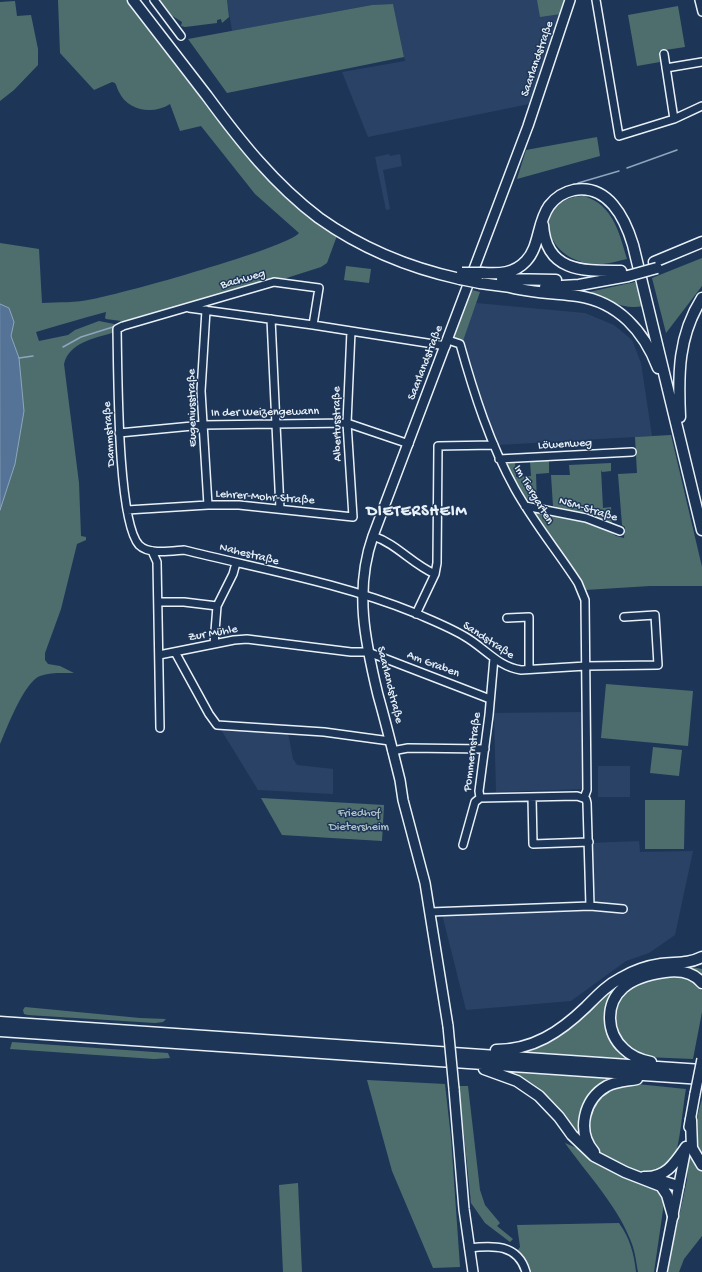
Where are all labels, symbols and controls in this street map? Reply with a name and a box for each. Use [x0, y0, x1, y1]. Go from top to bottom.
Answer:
street label: Saarlandstraße [518, 19, 558, 99]
street label: Bachweg [219, 267, 267, 293]
street label: Saarlandstraße [405, 324, 447, 402]
street label: Eugeniusstraße [185, 369, 201, 447]
street label: Albertusstraße [330, 386, 346, 462]
street label: Dammstraße [101, 401, 119, 467]
street label: In der Weizengewann [211, 405, 319, 421]
street label: Löwenweg [538, 436, 592, 454]
street label: Im Tiergarten [510, 463, 556, 527]
street label: Lehrer-Mohr-Straße [215, 487, 315, 509]
street label: NSM-Straße [557, 494, 619, 526]
district label: DIETERSHEIM [366, 503, 468, 523]
street label: Nahestraße [218, 541, 280, 569]
street label: Sandstraße [459, 619, 517, 663]
street label: Zur Mühle [187, 623, 239, 645]
street label: Saarlandstraße [372, 645, 406, 725]
street label: Am Graben [405, 648, 461, 682]
street label: Pommernstraße [461, 712, 485, 792]
park label: Friedhof Dietersheim [329, 807, 389, 835]

